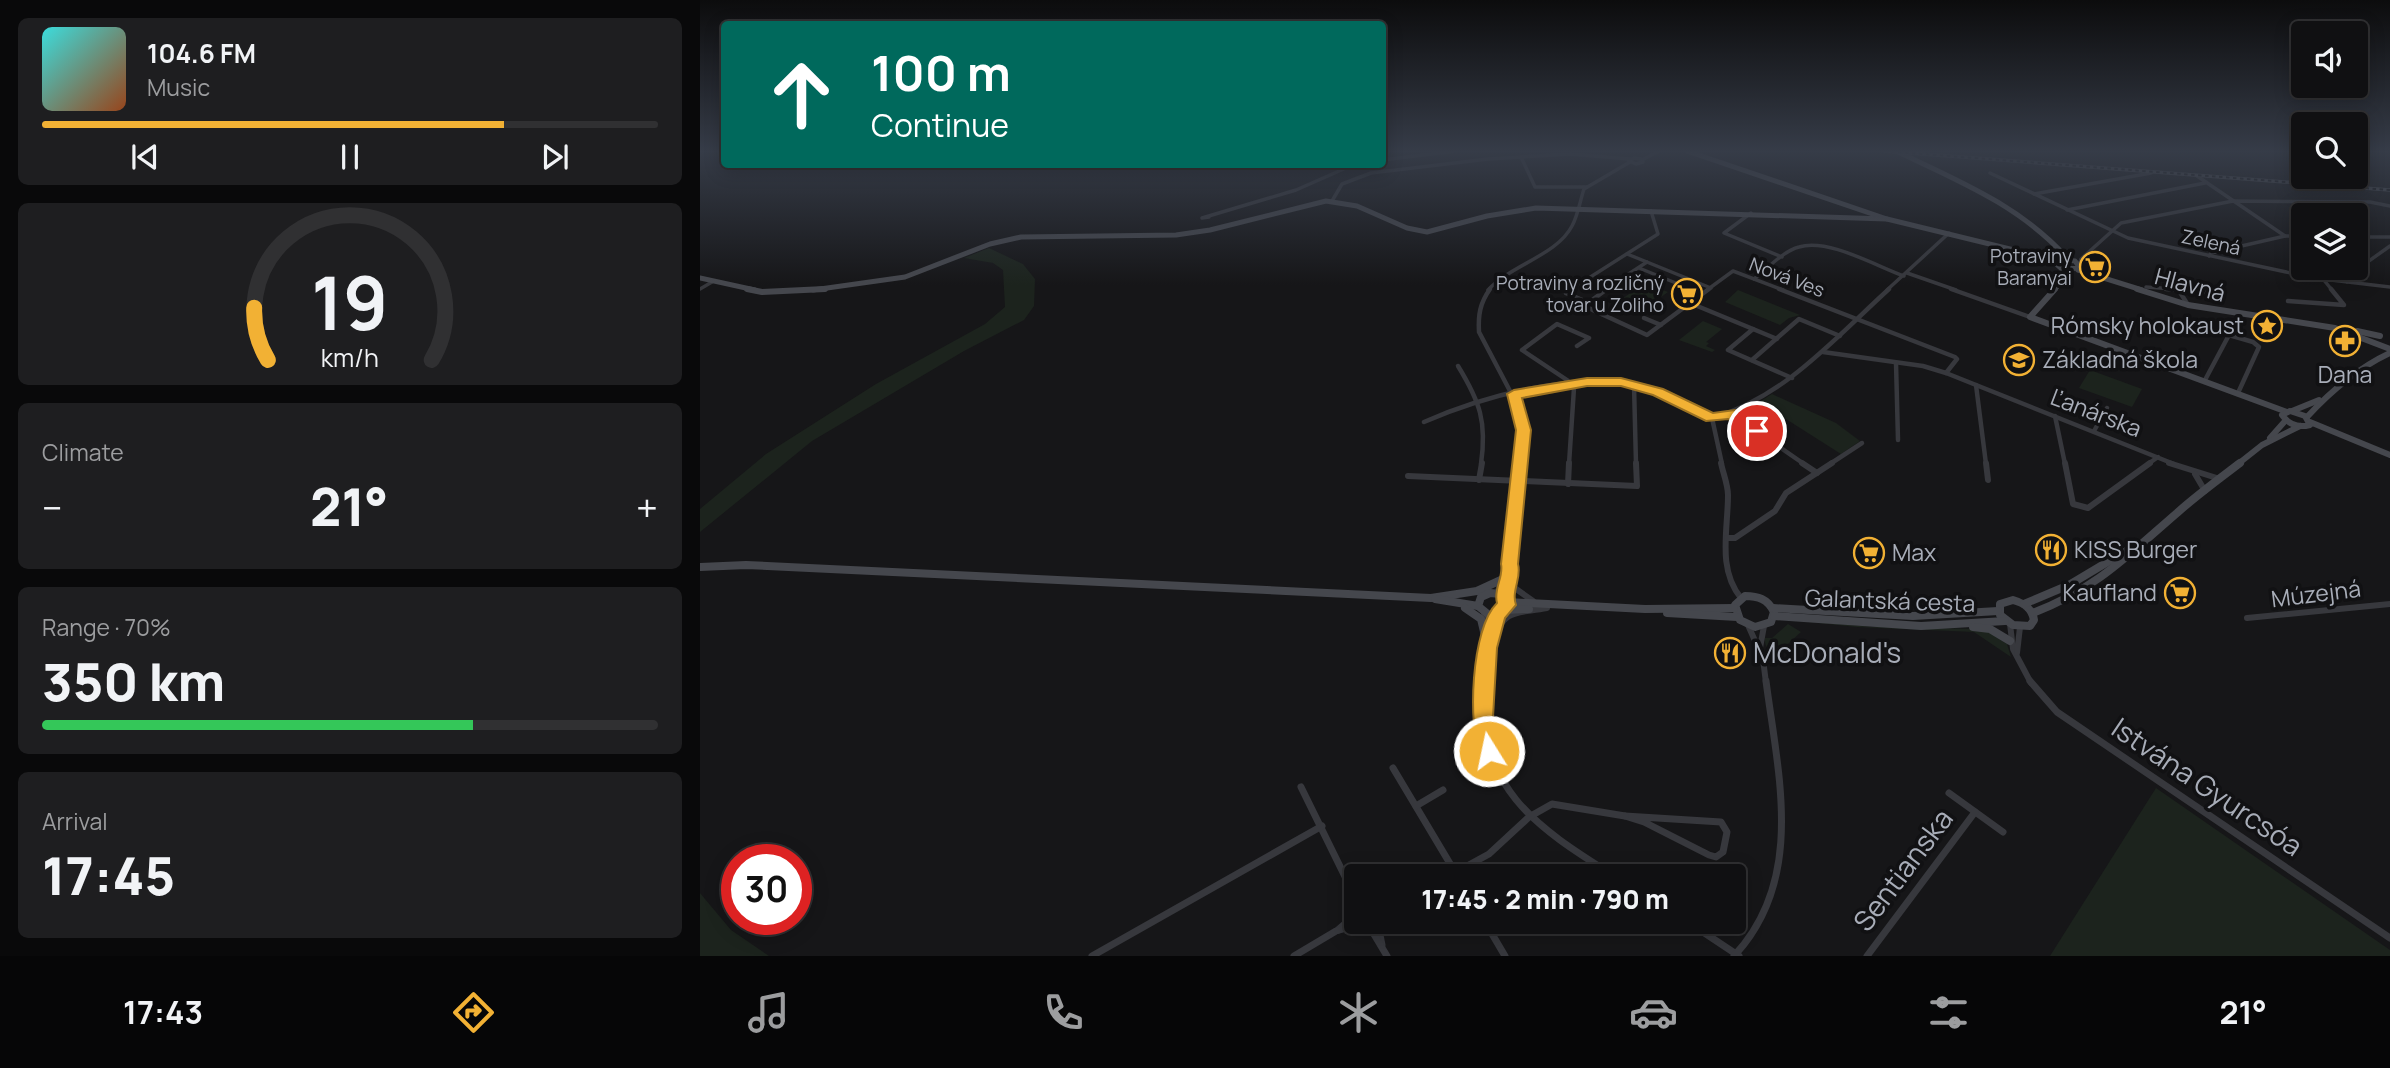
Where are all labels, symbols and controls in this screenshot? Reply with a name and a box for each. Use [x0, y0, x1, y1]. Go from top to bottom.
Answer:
map controls [2291, 21, 2368, 280]
button: sound [2291, 21, 2368, 98]
text: 104.6 FM [147, 35, 256, 71]
text: 100 m [871, 39, 1011, 106]
icon: ahead [756, 49, 847, 140]
text: Music [147, 71, 210, 103]
text: Continue [871, 103, 1009, 147]
button: search [2291, 112, 2368, 189]
icon: previous [126, 138, 164, 176]
icon: pause [331, 138, 369, 176]
icon: next [536, 138, 574, 176]
button: layers [2291, 203, 2368, 280]
street label: Zelená [2179, 223, 2243, 261]
place label: Potraviny Baranyai [1990, 243, 2072, 291]
supermarket icon: Potraviny Baranyai [2078, 250, 2112, 284]
street label: Nová Ves [1746, 251, 1828, 303]
text: 19 [311, 252, 389, 352]
street label: Hlavná [2152, 259, 2229, 309]
place label: Potraviny a rozličný tovar u Zoliho [1496, 270, 1664, 318]
supermarket icon: Potraviny a rozličný tovar u Zoliho [1670, 277, 1704, 311]
place label: Rómsky holokaust [2051, 309, 2244, 341]
place icon: Rómsky holokaust [2250, 309, 2284, 343]
pharmacy icon: Dana [2328, 324, 2362, 358]
text: km/h [321, 339, 379, 374]
school or university icon: Základná škola [2002, 343, 2036, 377]
place label: Základná škola [2042, 343, 2198, 375]
place label: Dana [2318, 358, 2372, 390]
street label: Ľanárska [2046, 380, 2146, 444]
pin [1727, 401, 1787, 461]
icon: arrive [1738, 412, 1776, 450]
text: Climate [42, 436, 124, 468]
text: 21° [310, 471, 389, 542]
text: − [42, 481, 63, 533]
text: + [636, 481, 658, 533]
restaurant icon: KISS Burger [2034, 533, 2068, 567]
place label: KISS Burger [2074, 533, 2197, 565]
supermarket icon: Max [1852, 536, 1886, 570]
place label: Max [1892, 536, 1936, 568]
street label: Múzejná [2269, 572, 2362, 614]
place label: Kaufland [2063, 576, 2157, 608]
supermarket icon: Kaufland [2163, 576, 2197, 610]
street label: Galantská cesta [1804, 581, 1976, 619]
text: Range · 70% [42, 611, 171, 643]
place label: McDonald's [1753, 633, 1901, 671]
restaurant icon: McDonald's [1713, 636, 1747, 670]
text: 350 km [42, 646, 225, 717]
street label: Istvána Gyurcsóa [2105, 708, 2310, 864]
position arrow [1452, 714, 1526, 788]
street label: Sentianska [1844, 800, 1961, 938]
text: Arrival [42, 805, 108, 837]
text: 17:45 [42, 840, 175, 911]
speed limit sign: 30 [721, 844, 812, 935]
text: 17:45 · 2 min · 790 m [1421, 881, 1669, 917]
icon: directions [449, 988, 498, 1037]
icon: music [744, 988, 793, 1037]
icon: phone [1039, 988, 1088, 1037]
icon: climate [1334, 988, 1383, 1037]
icon: car [1629, 988, 1678, 1037]
icon: filters [1924, 988, 1973, 1037]
text: 17:43 [123, 990, 203, 1034]
text: 21° [2219, 990, 2267, 1034]

